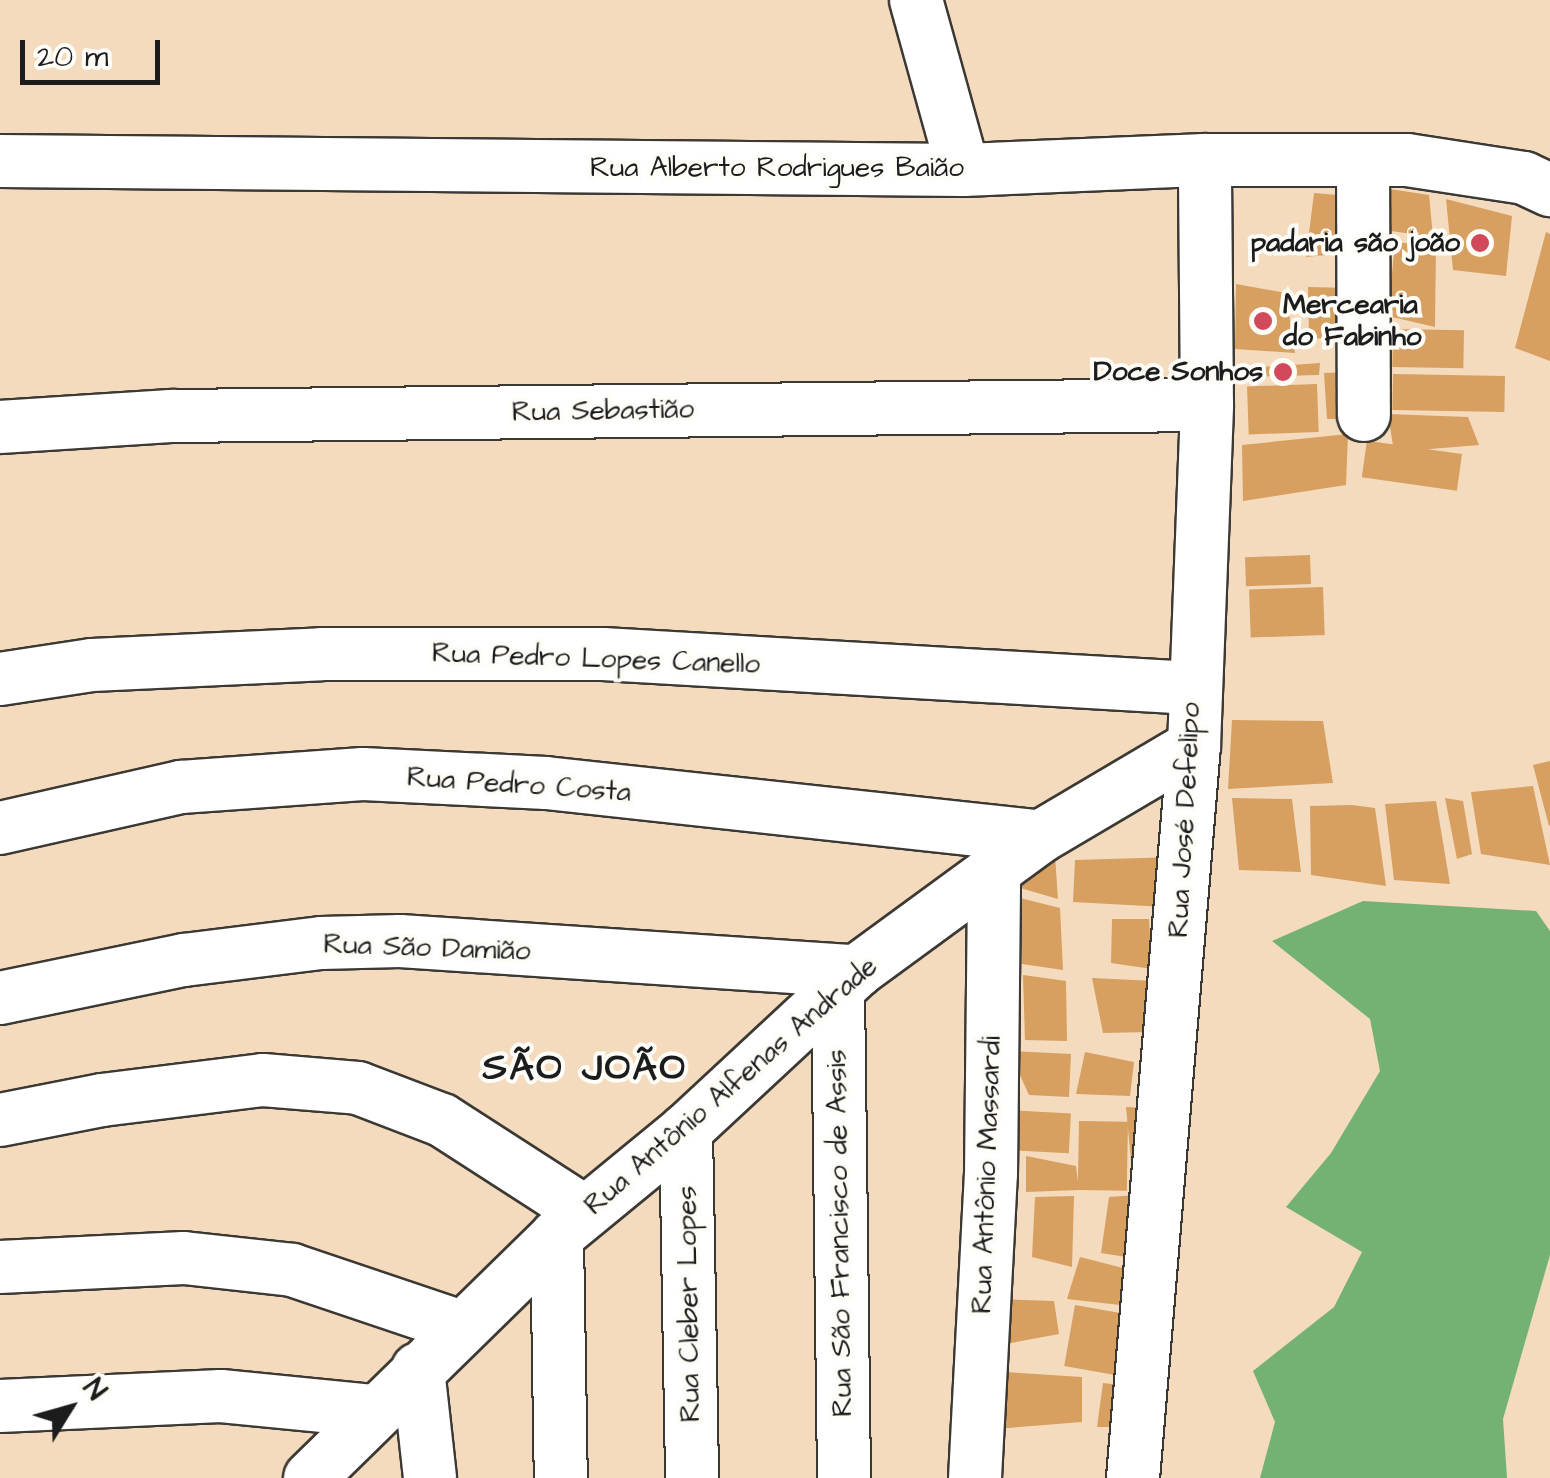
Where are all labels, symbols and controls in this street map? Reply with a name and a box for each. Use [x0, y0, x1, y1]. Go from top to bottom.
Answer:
scale bar [25, 20, 165, 82]
text: 20 m [37, 36, 108, 78]
street label: Rua Alberto Rodrigues Baião [590, 151, 964, 185]
place label: padaria são joão [1250, 226, 1460, 260]
marker: padaria são joão [1469, 232, 1491, 254]
place label: Mercearia do Fabinho [1283, 288, 1422, 354]
marker: Mercearia do Fabinho [1252, 310, 1274, 332]
place label: Doce Sonhos [1094, 355, 1263, 389]
marker: Doce Sonhos [1272, 361, 1294, 383]
street label: Rua Sebastião [512, 393, 694, 429]
street label: Rua Pedro Lopes Canello [431, 636, 761, 682]
street label: Rua José Defelipo [1162, 701, 1208, 939]
street label: Rua Pedro Costa [406, 760, 632, 810]
street label: Rua São Damião [323, 928, 531, 968]
street label: Rua Antônio Alfenas Andrade [578, 950, 884, 1222]
street label: Rua Antônio Massardi [965, 1036, 1009, 1314]
district label: SÃO JOÃO [483, 1046, 687, 1092]
street label: Rua São Francisco de Assis [820, 1049, 860, 1417]
street label: Rua Cleber Lopes [670, 1185, 708, 1423]
north arrow [20, 1358, 120, 1458]
text: N [74, 1371, 115, 1408]

